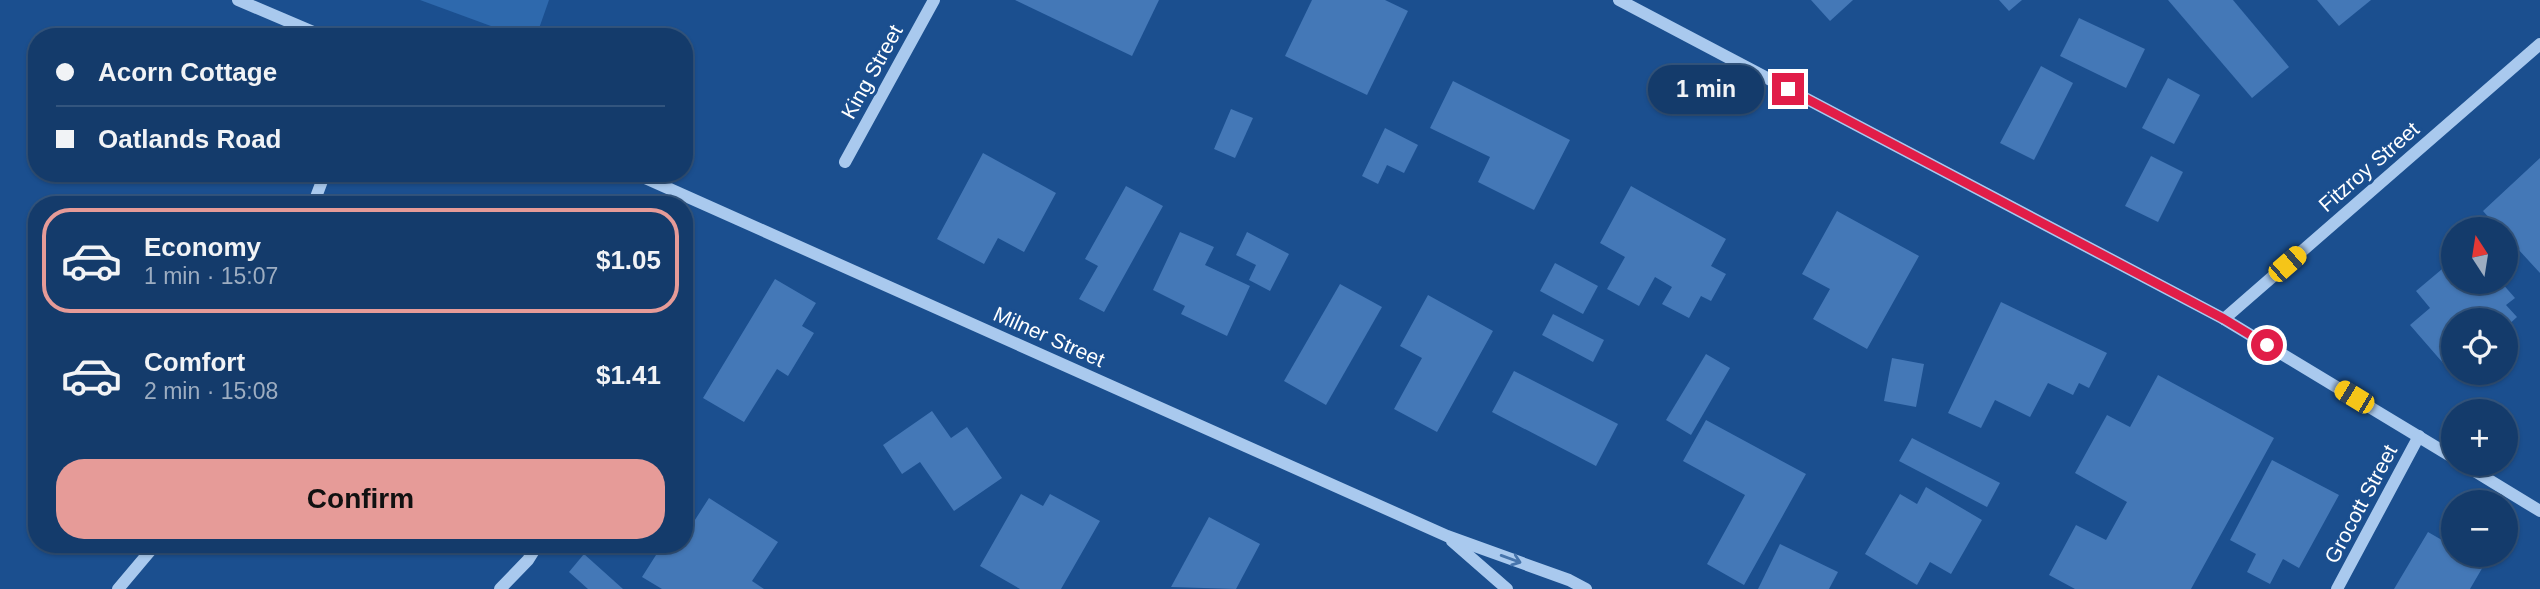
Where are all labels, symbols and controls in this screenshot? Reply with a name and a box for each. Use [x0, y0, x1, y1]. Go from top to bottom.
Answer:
street label: King Street [836, 21, 907, 123]
text: Acorn Cottage [98, 57, 277, 87]
callout: 1 min [1648, 64, 1764, 114]
route end [1772, 73, 1804, 105]
text: 1 min [1676, 76, 1736, 102]
street label: Fitzroy Street [2314, 117, 2423, 216]
text: Oatlands Road [98, 124, 281, 154]
north arrow [2441, 217, 2518, 294]
map controls [2441, 217, 2518, 567]
icon: car [60, 229, 123, 292]
text: Economy [144, 232, 261, 262]
car [2265, 242, 2310, 286]
text: $1.05 [596, 245, 661, 275]
text: 1 min · 15:07 [144, 263, 278, 289]
street label: Milner Street [990, 302, 1108, 371]
button: locate [2441, 308, 2518, 385]
route start [2251, 329, 2283, 361]
icon: car [60, 344, 123, 407]
text: Comfort [144, 347, 245, 377]
text: $1.41 [596, 360, 661, 390]
car [2331, 377, 2378, 417]
text: 2 min · 15:08 [144, 378, 278, 404]
button: + [2441, 399, 2518, 476]
street label: Grocott Street [2320, 441, 2401, 567]
button: Confirm [56, 459, 665, 539]
button: − [2441, 490, 2518, 567]
one-way arrow [1500, 554, 1522, 566]

